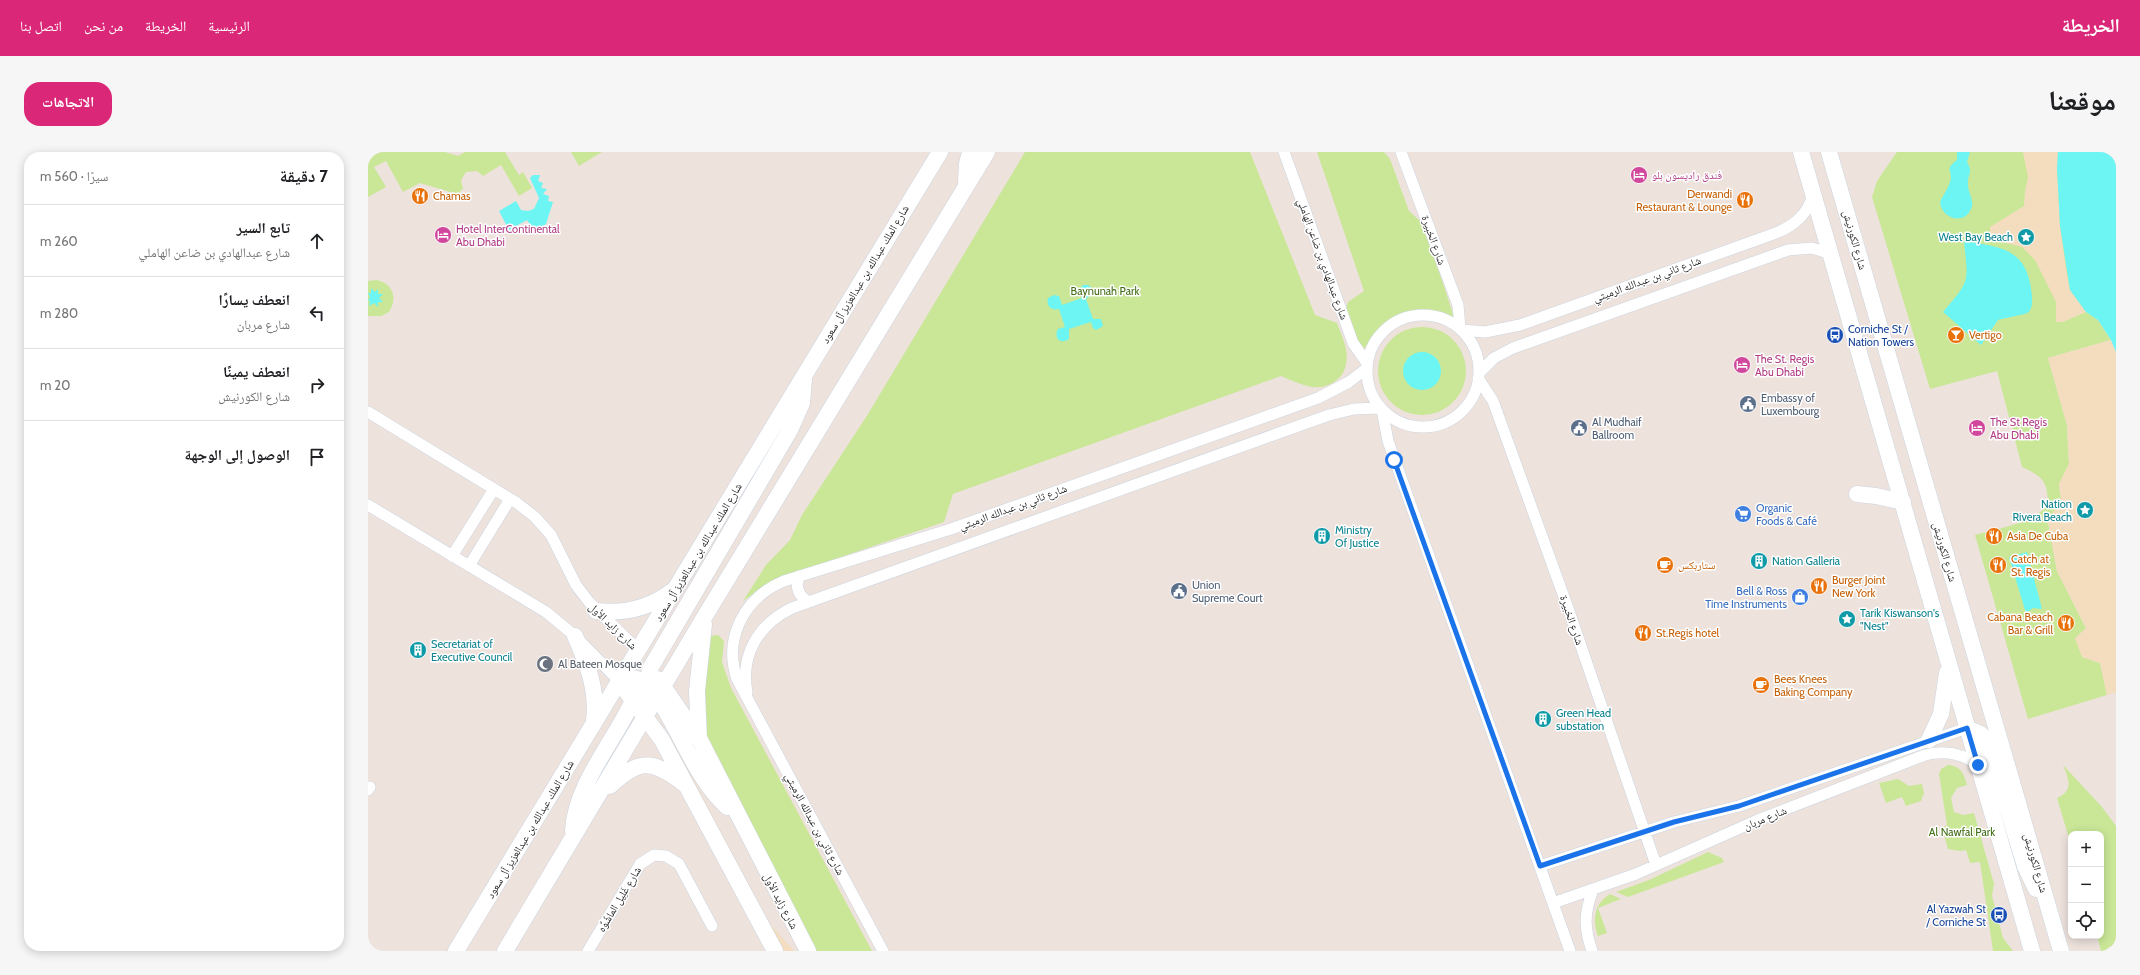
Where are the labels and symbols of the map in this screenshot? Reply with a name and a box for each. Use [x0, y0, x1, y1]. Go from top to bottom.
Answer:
hotel icon: فندق راديسون بلو [1629, 165, 1649, 185]
place label: فندق راديسون بلو [1652, 168, 1722, 182]
restaurant icon: Chamas [410, 186, 430, 206]
place label: Derwandi Restaurant & Lounge [1636, 187, 1732, 214]
place label: Chamas [433, 189, 471, 203]
restaurant icon: Derwandi Restaurant & Lounge [1735, 190, 1755, 210]
street label: شارع عبدالهادي بن ضاعن الهاملي [1293, 196, 1351, 322]
street label: شارع الملك عبدالله بن عبدالعزيز آل سعود [818, 202, 912, 346]
street label: شارع الكورنيش [1840, 209, 1870, 271]
street label: شارع الخبيرة [1419, 213, 1449, 267]
place label: Hotel InterContinental Abu Dhabi [456, 222, 560, 249]
hotel icon: Hotel InterContinental Abu Dhabi [433, 225, 453, 245]
place icon: West Bay Beach [2016, 227, 2036, 247]
place label: West Bay Beach [1939, 230, 2013, 244]
street label: شارع ثاني بن عبدالله الرميثي [1591, 253, 1704, 307]
park label: Baynunah Park [1071, 284, 1139, 298]
place label: Corniche St / Nation Towers [1848, 322, 1915, 349]
bus stop icon: Corniche St / Nation Towers [1825, 325, 1845, 345]
bar icon: Vertigo [1946, 325, 1966, 345]
place label: Vertigo [1969, 328, 2002, 342]
place label: The St. Regis Abu Dhabi [1755, 352, 1815, 379]
hotel icon: The St. Regis Abu Dhabi [1732, 355, 1752, 375]
place label: Embassy of Luxembourg [1761, 391, 1820, 418]
public building icon: Embassy of Luxembourg [1738, 394, 1758, 414]
place label: Al Mudhaif Ballroom [1592, 415, 1642, 442]
place label: The St Regis Abu Dhabi [1990, 415, 2047, 442]
public building icon: Al Mudhaif Ballroom [1569, 418, 1589, 438]
hotel icon: The St Regis Abu Dhabi [1967, 418, 1987, 438]
route start [1385, 451, 1403, 469]
street label: شارع الملك عبدالله بن عبدالعزيز آل سعود [651, 480, 745, 624]
street label: شارع ثاني بن عبدالله الرميثي [957, 481, 1070, 535]
place label: Nation Rivera Beach [2013, 497, 2072, 524]
place icon: Nation Rivera Beach [2075, 500, 2095, 520]
place label: Organic Foods & Café [1756, 501, 1817, 528]
supermarket icon: Organic Foods & Café [1733, 504, 1753, 524]
street label: شارع الكورنيش [1930, 521, 1960, 583]
place label: Ministry Of Justice [1335, 523, 1379, 550]
building icon: Ministry Of Justice [1312, 526, 1332, 546]
restaurant icon: Asia De Cuba [1984, 526, 2004, 546]
place label: Asia De Cuba [2007, 529, 2069, 543]
building icon: Nation Galleria [1749, 551, 1769, 571]
place label: Catch at St. Regis [2011, 552, 2051, 579]
place label: Nation Galleria [1772, 554, 1841, 568]
cafe icon: ستاربكس [1655, 555, 1675, 575]
restaurant icon: Catch at St. Regis [1988, 555, 2008, 575]
place label: ستاربكس [1678, 558, 1716, 572]
place label: Burger Joint New York [1832, 573, 1886, 600]
restaurant icon: Burger Joint New York [1809, 576, 1829, 596]
place label: Union Supreme Court [1192, 578, 1263, 605]
public building icon: Union Supreme Court [1169, 581, 1189, 601]
place label: Bell & Ross Time Instruments [1705, 584, 1787, 611]
shop icon: Bell & Ross Time Instruments [1790, 587, 1810, 607]
street label: شارع الخبيرة [1557, 593, 1587, 647]
street label: شارع زايد الأول [586, 600, 640, 652]
place label: Tarik Kiswanson's "Nest" [1860, 606, 1940, 633]
place icon: Tarik Kiswanson's "Nest" [1837, 609, 1857, 629]
place label: Cabana Beach Bar & Grill [1987, 610, 2053, 637]
restaurant icon: Cabana Beach Bar & Grill [2056, 613, 2076, 633]
restaurant icon: St.Regis hotel [1633, 623, 1653, 643]
place label: St.Regis hotel [1656, 626, 1720, 640]
place label: Secretariat of Executive Council [431, 637, 513, 664]
building icon: Secretariat of Executive Council [408, 640, 428, 660]
mosque icon: Al Bateen Mosque [535, 654, 555, 674]
place label: Al Bateen Mosque [558, 657, 642, 671]
place label: Bees Knees Baking Company [1774, 672, 1853, 699]
cafe icon: Bees Knees Baking Company [1751, 675, 1771, 695]
place label: Green Head substation [1556, 706, 1611, 733]
building icon: Green Head substation [1533, 709, 1553, 729]
route end [1969, 756, 1987, 774]
street label: شارع الملك عبدالله بن عبدالعزيز آل سعود [483, 757, 577, 901]
street label: شارع ثاني بن عبدالله الرميثي [780, 770, 848, 878]
street label: شارع مربان [1741, 803, 1789, 833]
park label: Al Nawfal Park [1929, 825, 1995, 839]
street label: شارع الكورنيش [2021, 832, 2051, 894]
street label: شارع غَلِيل الماشُوَّه [594, 864, 644, 934]
street label: شارع زايد الأول [760, 870, 802, 932]
place label: Al Yazwah St / Corniche St [1925, 902, 1986, 929]
bus stop icon: Al Yazwah St / Corniche St [1989, 905, 2009, 925]

